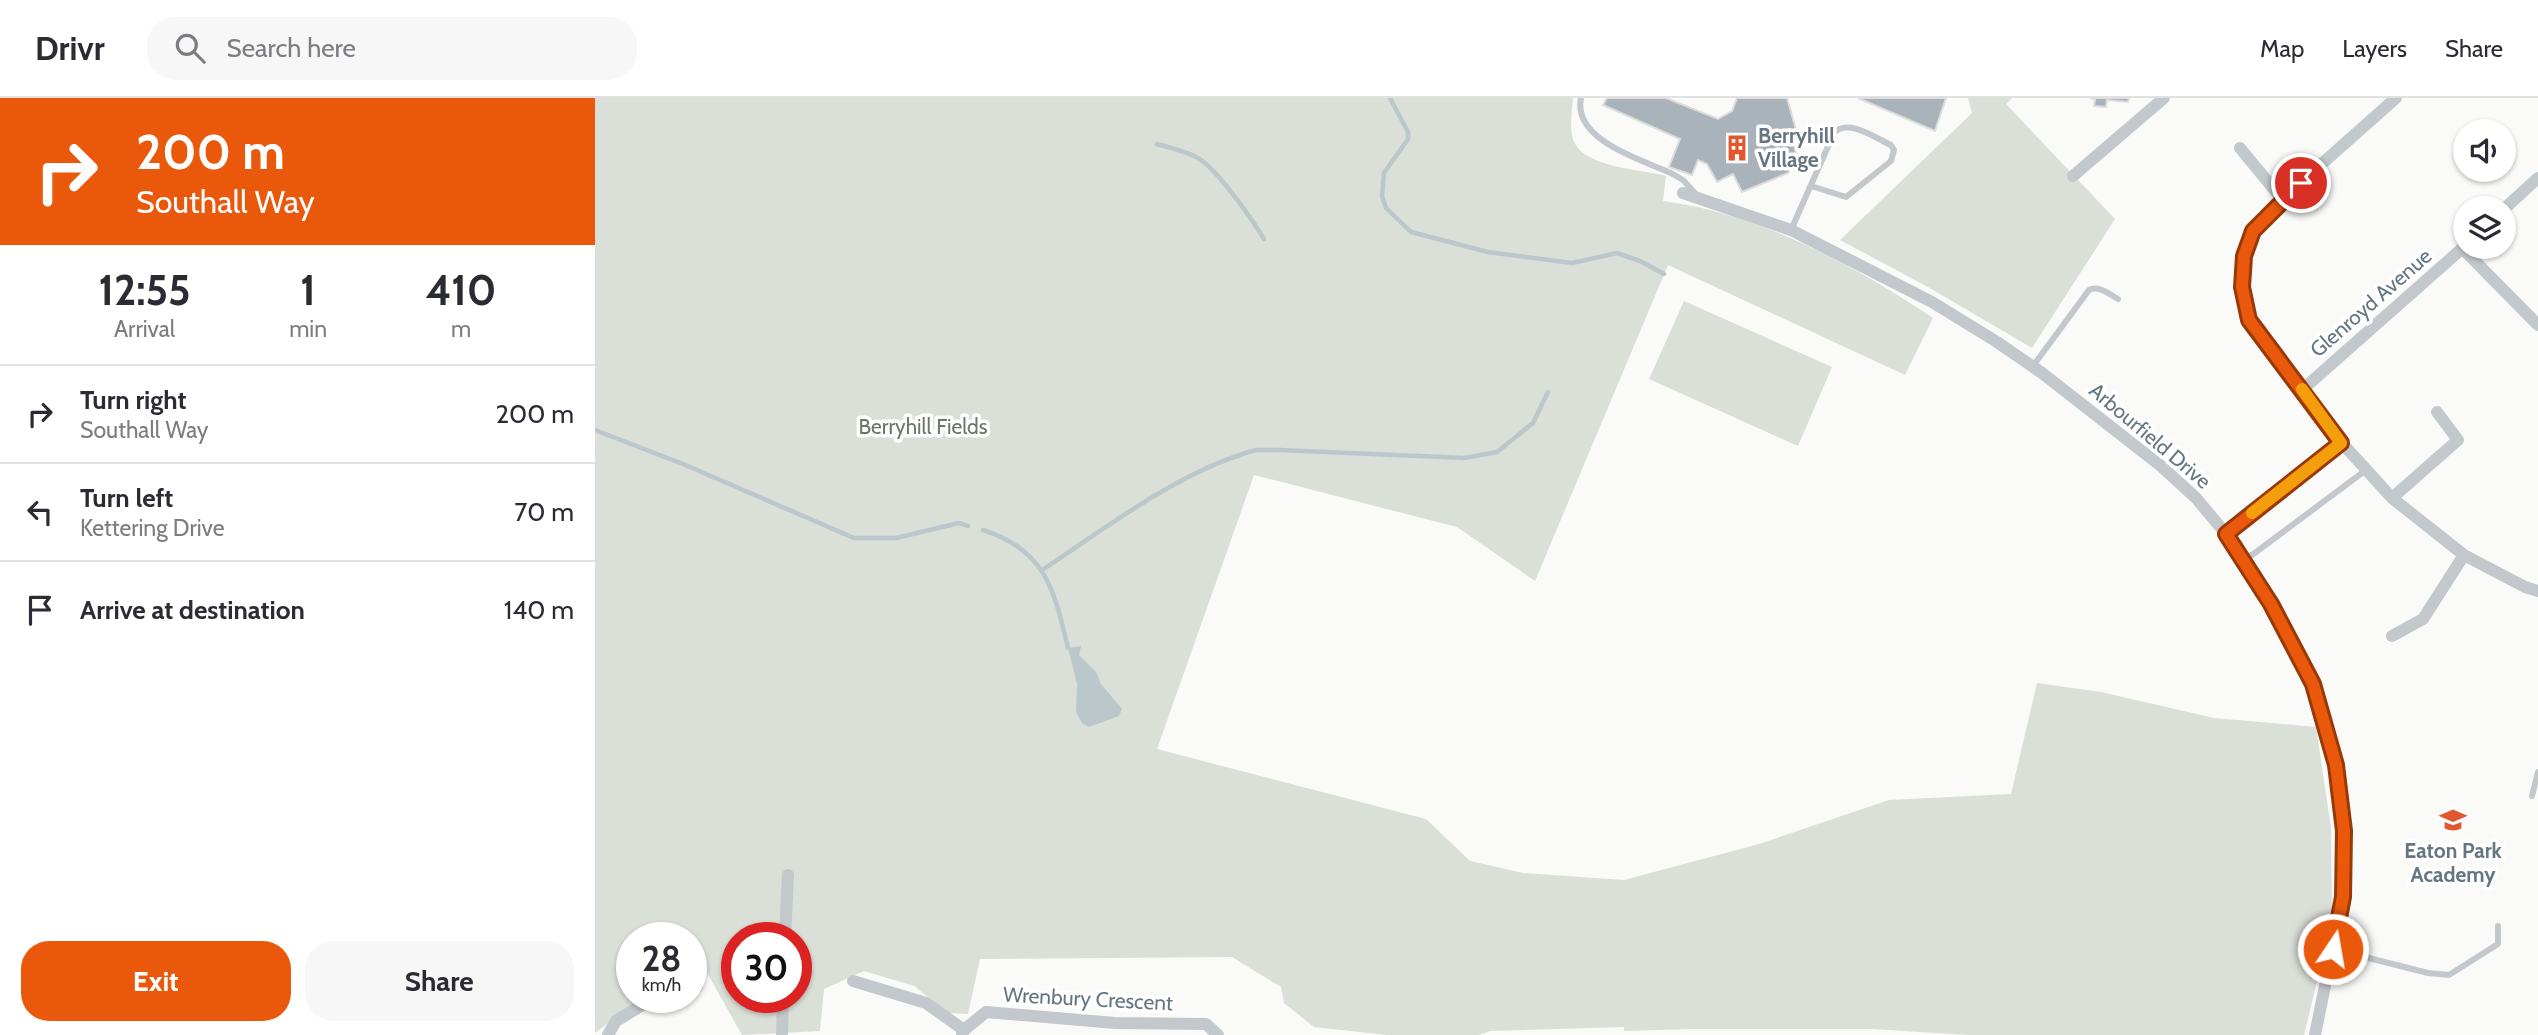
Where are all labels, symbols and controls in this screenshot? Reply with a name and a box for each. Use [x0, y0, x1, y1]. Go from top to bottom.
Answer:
search box [147, 17, 637, 80]
text: Drivr [35, 28, 105, 68]
icon: search [171, 29, 209, 67]
text: Search here [227, 32, 356, 64]
text: Map [2260, 34, 2304, 63]
text: Layers [2342, 34, 2407, 63]
text: Share [2445, 34, 2503, 63]
map controls [2453, 119, 2516, 259]
button: sound [2453, 119, 2516, 182]
text: 200 m [136, 122, 285, 181]
place label: Berryhill Village [1758, 123, 1835, 172]
icon: right [21, 126, 112, 217]
building icon: Berryhill Village [1722, 133, 1752, 163]
pin [2271, 153, 2331, 213]
icon: arrive [2282, 164, 2320, 202]
text: Southall Way [136, 182, 315, 221]
button: layers [2453, 196, 2516, 259]
street label: Glenroyd Avenue [2305, 243, 2437, 362]
text: 12:55 [99, 264, 191, 316]
text: 1 [300, 264, 316, 316]
text: 410 [426, 264, 496, 316]
text: Arrival [114, 315, 175, 343]
text: min [289, 315, 327, 343]
text: m [451, 315, 471, 343]
street label: Arbourfield Drive [2084, 378, 2216, 494]
text: Turn right [80, 384, 186, 416]
icon: right [21, 395, 59, 433]
text: 200 m [495, 398, 574, 430]
park label: Berryhill Fields [859, 414, 988, 439]
text: Southall Way [80, 416, 208, 444]
text: Turn left [80, 482, 173, 514]
icon: left [21, 493, 59, 531]
text: 70 m [514, 496, 574, 528]
text: Kettering Drive [80, 514, 224, 542]
icon: arrive [21, 591, 59, 629]
text: Arrive at destination [80, 594, 305, 626]
text: 140 m [504, 594, 574, 626]
school or university icon: Eaton Park Academy [2438, 805, 2468, 835]
place label: Eaton Park Academy [2404, 838, 2503, 887]
position arrow [2296, 912, 2370, 986]
speed limit sign: 30 [721, 922, 812, 1013]
text: 28 [642, 937, 681, 980]
button: Exit [21, 941, 291, 1021]
button: Share [305, 941, 574, 1021]
text: km/h [642, 974, 681, 996]
street label: Wrenbury Crescent [1002, 982, 1174, 1015]

